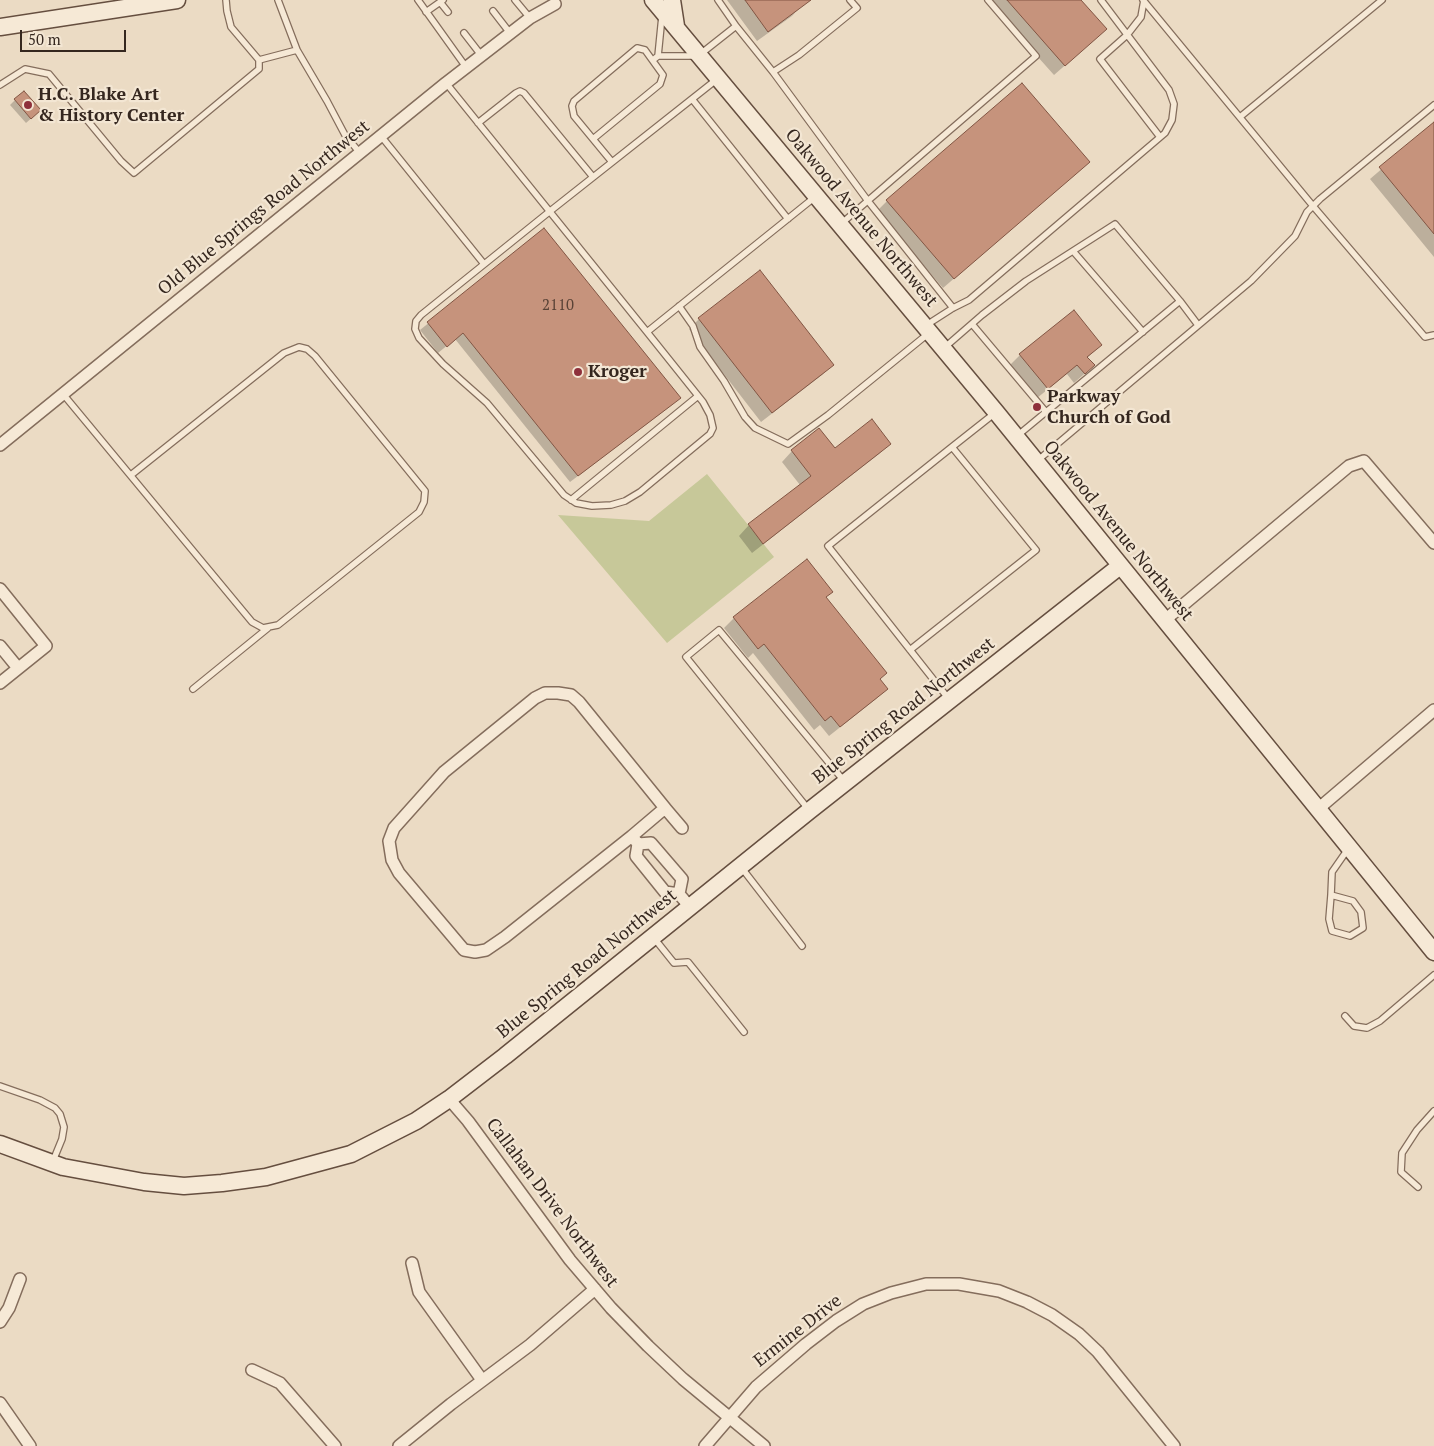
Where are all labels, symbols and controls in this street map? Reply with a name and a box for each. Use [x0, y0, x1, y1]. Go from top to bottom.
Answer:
scale bar [22, 20, 129, 52]
text: 50 m [28, 29, 61, 49]
place label: H.C. Blake Art & History Center [38, 84, 184, 126]
marker: H.C. Blake Art & History Center [22, 99, 34, 111]
street label: Old Blue Springs Road Northwest [154, 116, 374, 300]
street label: Oakwood Avenue Northwest [780, 125, 942, 311]
house number: 2110 [542, 297, 574, 315]
place label: Kroger [588, 361, 647, 383]
marker: Kroger [572, 366, 584, 378]
place label: Parkway Church of God [1047, 386, 1171, 428]
marker: Parkway Church of God [1031, 401, 1043, 413]
street label: Oakwood Avenue Northwest [1039, 436, 1197, 626]
street label: Blue Spring Road Northwest [809, 633, 999, 789]
street label: Blue Spring Road Northwest [493, 885, 681, 1043]
street label: Callahan Drive Northwest [481, 1114, 623, 1292]
street label: Ermine Drive [750, 1290, 846, 1372]

